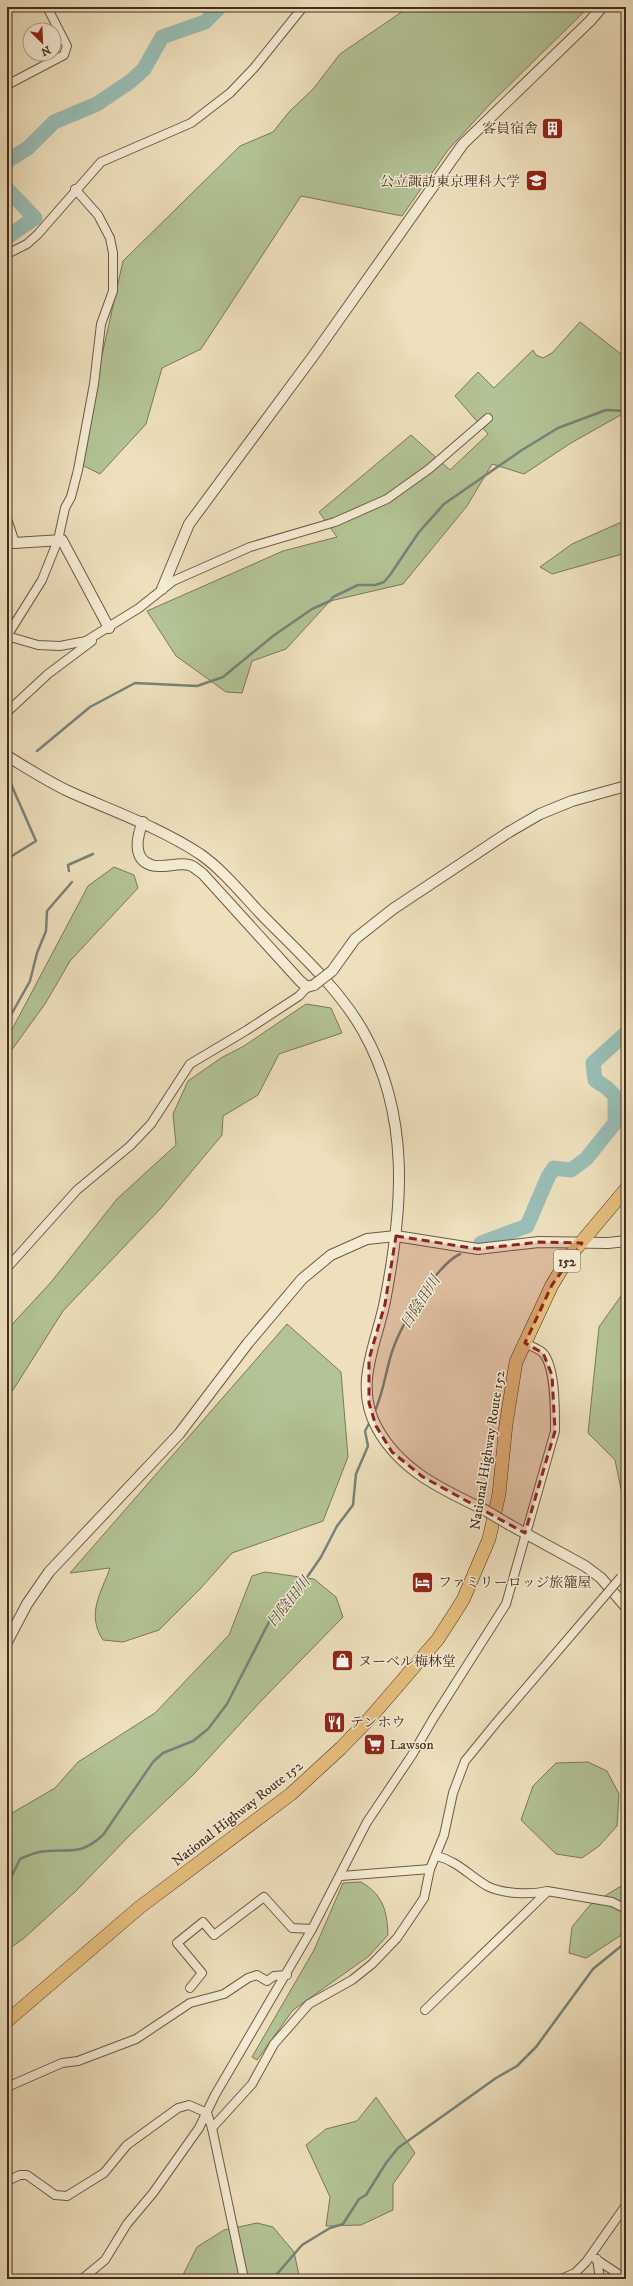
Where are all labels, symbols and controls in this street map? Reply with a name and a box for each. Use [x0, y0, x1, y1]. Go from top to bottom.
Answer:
north arrow [22, 22, 62, 62]
text: N [39, 42, 53, 58]
building icon: 客員宿舎 [540, 115, 566, 141]
place label: 客員宿舎 [482, 120, 538, 138]
school or university icon: 公立諏訪東京理科大学 [523, 168, 549, 194]
place label: 公立諏訪東京理科大学 [380, 173, 520, 191]
road number: 152 [554, 1250, 580, 1272]
water label: 日陰田川 [396, 1270, 446, 1333]
street label: National Highway Route 152 [466, 1369, 510, 1531]
hotel icon: ファミリーロッジ旅籠屋 [410, 1569, 436, 1595]
water label: 日陰田川 [262, 1571, 316, 1632]
place label: ファミリーロッジ旅籠屋 [438, 1574, 591, 1592]
shop icon: ヌーベル梅林堂 [330, 1648, 356, 1674]
place label: ヌーベル梅林堂 [358, 1653, 456, 1671]
restaurant icon: テンホウ [321, 1709, 347, 1735]
place label: テンホウ [350, 1714, 405, 1732]
supermarket icon: Lawson [362, 1731, 388, 1757]
place label: Lawson [390, 1736, 434, 1754]
street label: National Highway Route 152 [168, 1757, 307, 1871]

